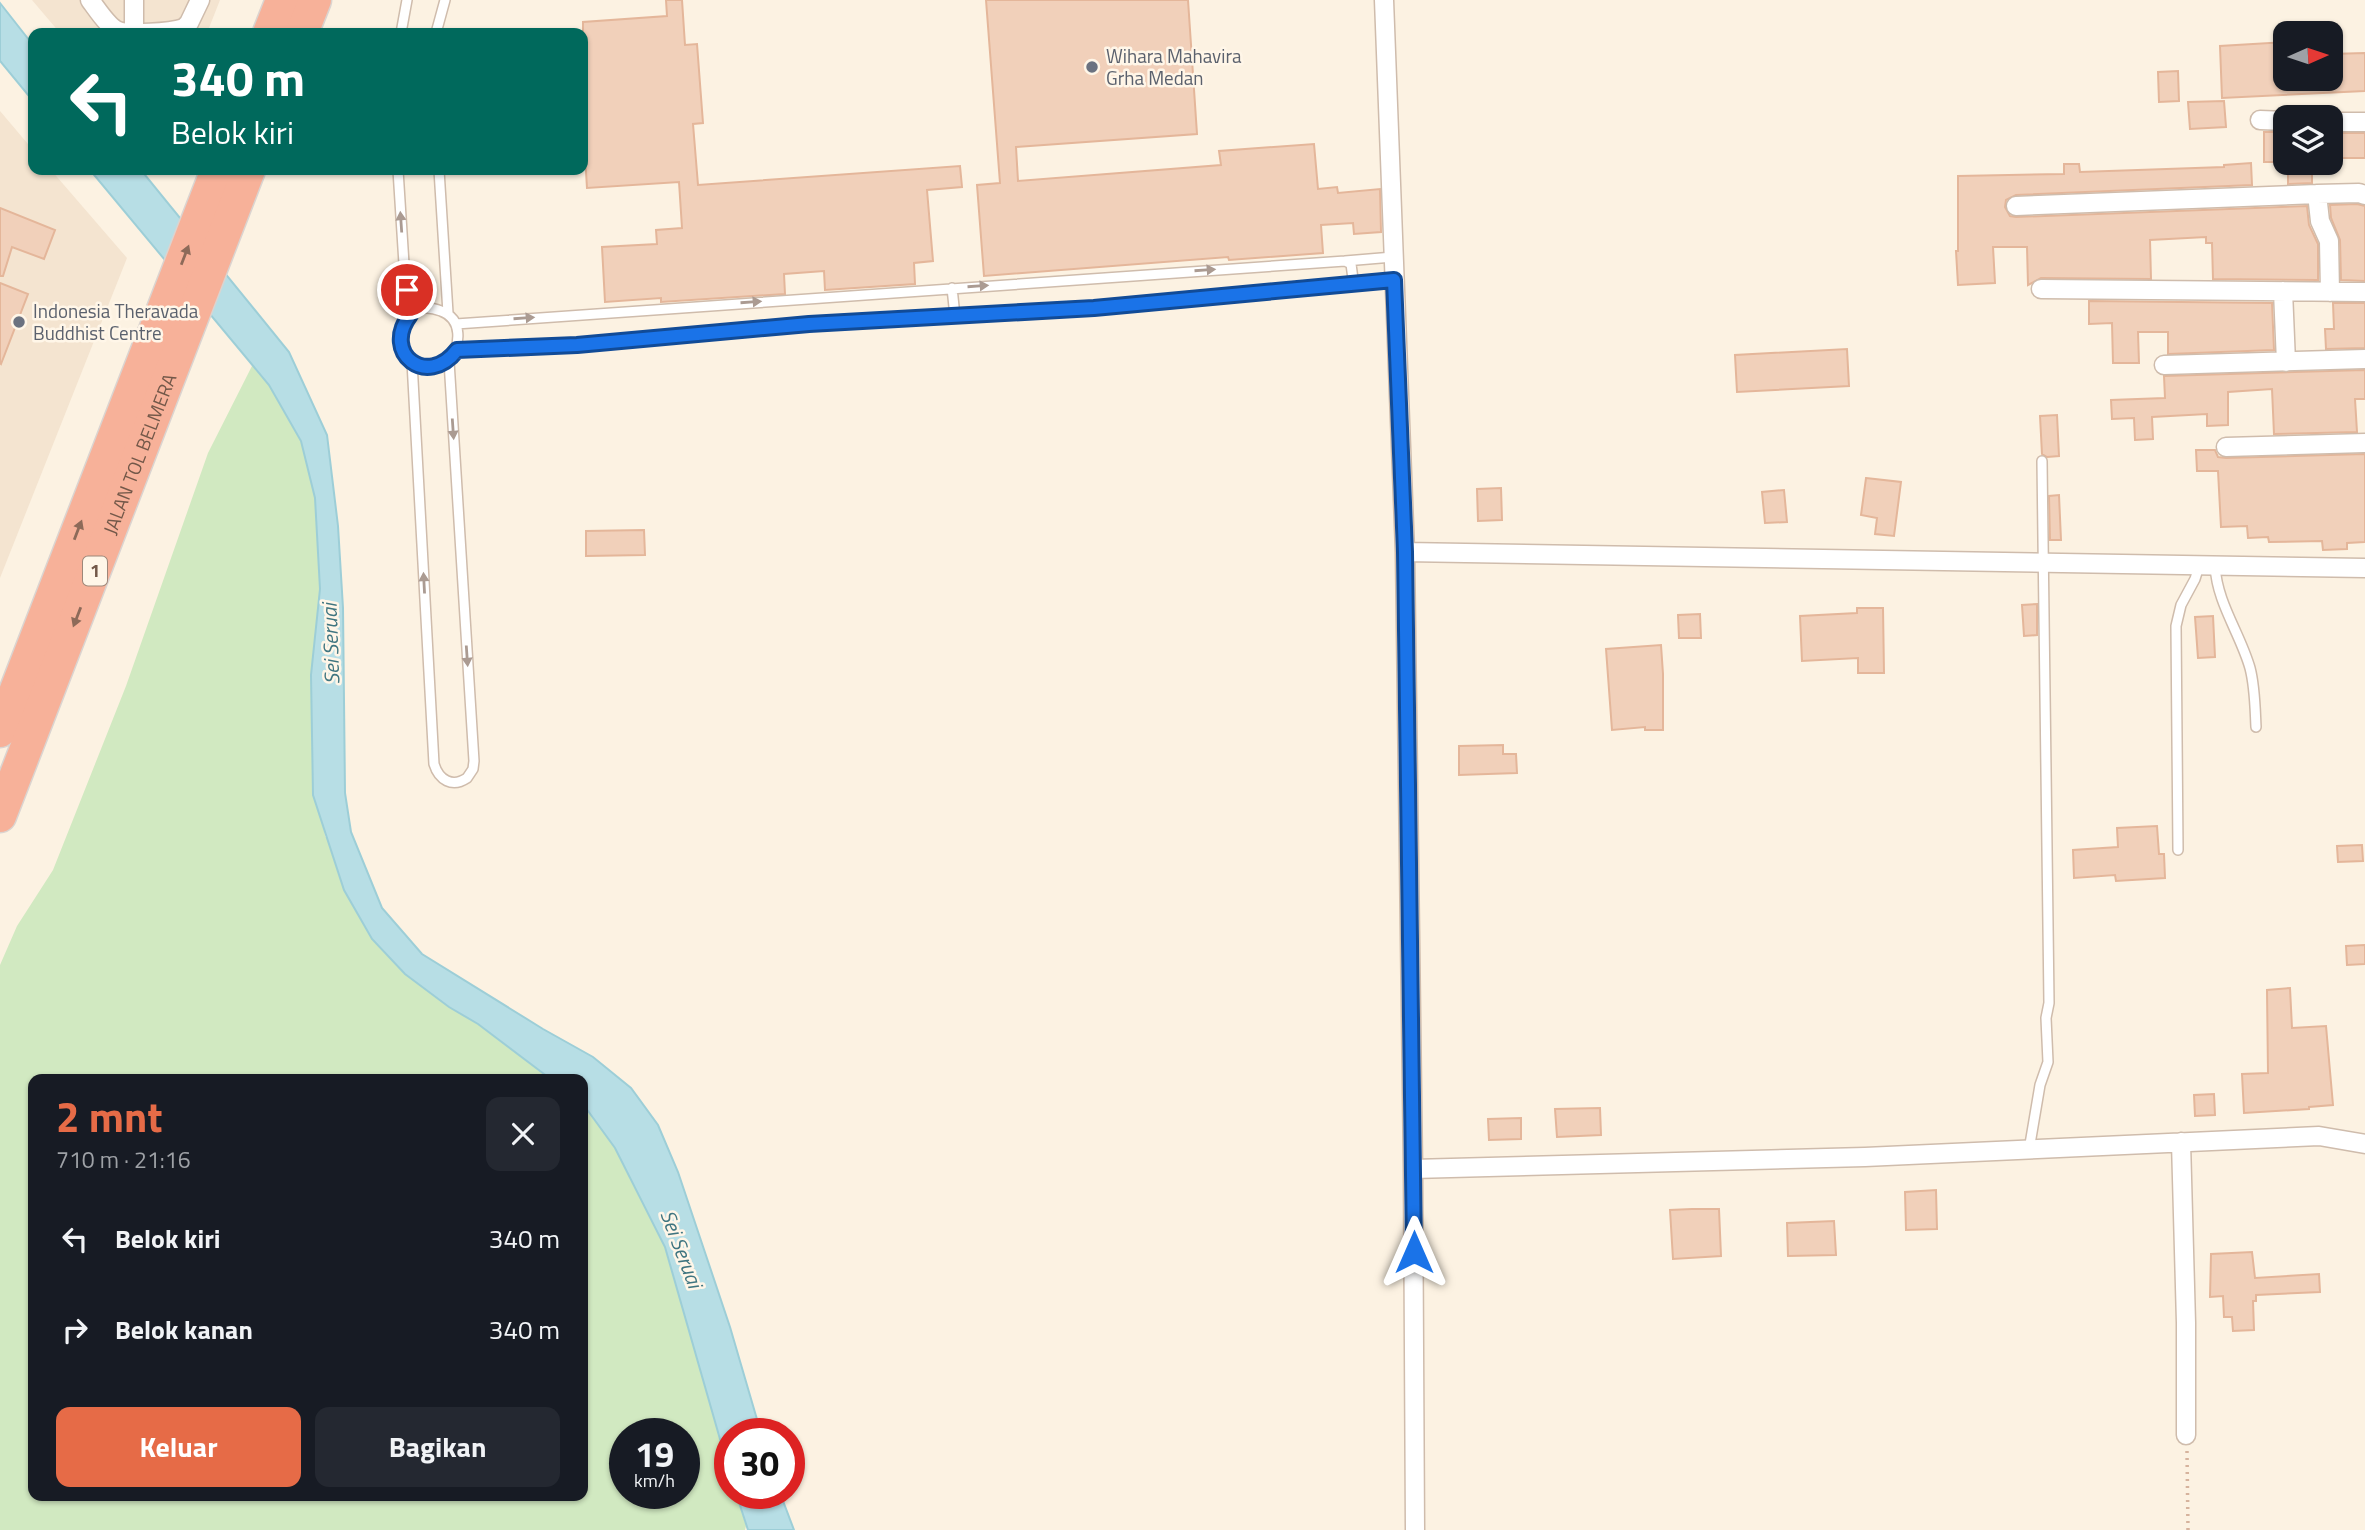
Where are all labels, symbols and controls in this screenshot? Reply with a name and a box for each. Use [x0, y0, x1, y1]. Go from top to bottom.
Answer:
north arrow [2273, 21, 2343, 91]
map controls [2273, 21, 2343, 175]
text: 340 m [171, 40, 305, 115]
place label: Wihara Mahavira Grha Medan [1106, 41, 1242, 92]
icon: left [56, 56, 147, 147]
marker: Wihara Mahavira Grha Medan [1084, 59, 1100, 75]
button: layers [2273, 105, 2343, 175]
text: Belok kiri [171, 108, 294, 156]
one-way arrow [395, 211, 406, 233]
one-way arrow [179, 245, 190, 266]
pin [377, 260, 437, 320]
one-way arrow [1194, 264, 1216, 275]
icon: arrive [388, 271, 426, 309]
one-way arrow [967, 280, 989, 291]
place label: Indonesia Theravada Buddhist Centre [33, 296, 199, 347]
one-way arrow [740, 296, 762, 307]
one-way arrow [513, 312, 535, 323]
marker: Indonesia Theravada Buddhist Centre [11, 314, 27, 330]
street label: JALAN TOL BELMERA [95, 369, 183, 539]
one-way arrow [448, 418, 459, 440]
one-way arrow [73, 519, 84, 540]
road number: 1 [83, 556, 107, 586]
one-way arrow [418, 572, 429, 594]
water label: Sei Seruai [312, 600, 347, 685]
one-way arrow [72, 606, 83, 627]
one-way arrow [462, 645, 473, 667]
text: 2 mnt [56, 1084, 163, 1148]
button: close [486, 1097, 560, 1171]
text: 710 m · 21:16 [56, 1142, 191, 1177]
water label: Sei Seruai [652, 1205, 712, 1295]
position arrow [1377, 1215, 1451, 1289]
text: Belok kiri [115, 1219, 221, 1258]
text: 340 m [489, 1219, 560, 1258]
icon: left [56, 1220, 94, 1258]
text: Belok kanan [115, 1310, 253, 1349]
text: 340 m [489, 1310, 560, 1349]
icon: right [56, 1311, 94, 1349]
button: Keluar [56, 1407, 301, 1487]
button: Bagikan [315, 1407, 560, 1487]
speed limit sign: 30 [714, 1418, 805, 1509]
text: 19 [635, 1427, 674, 1481]
text: km/h [634, 1467, 675, 1494]

